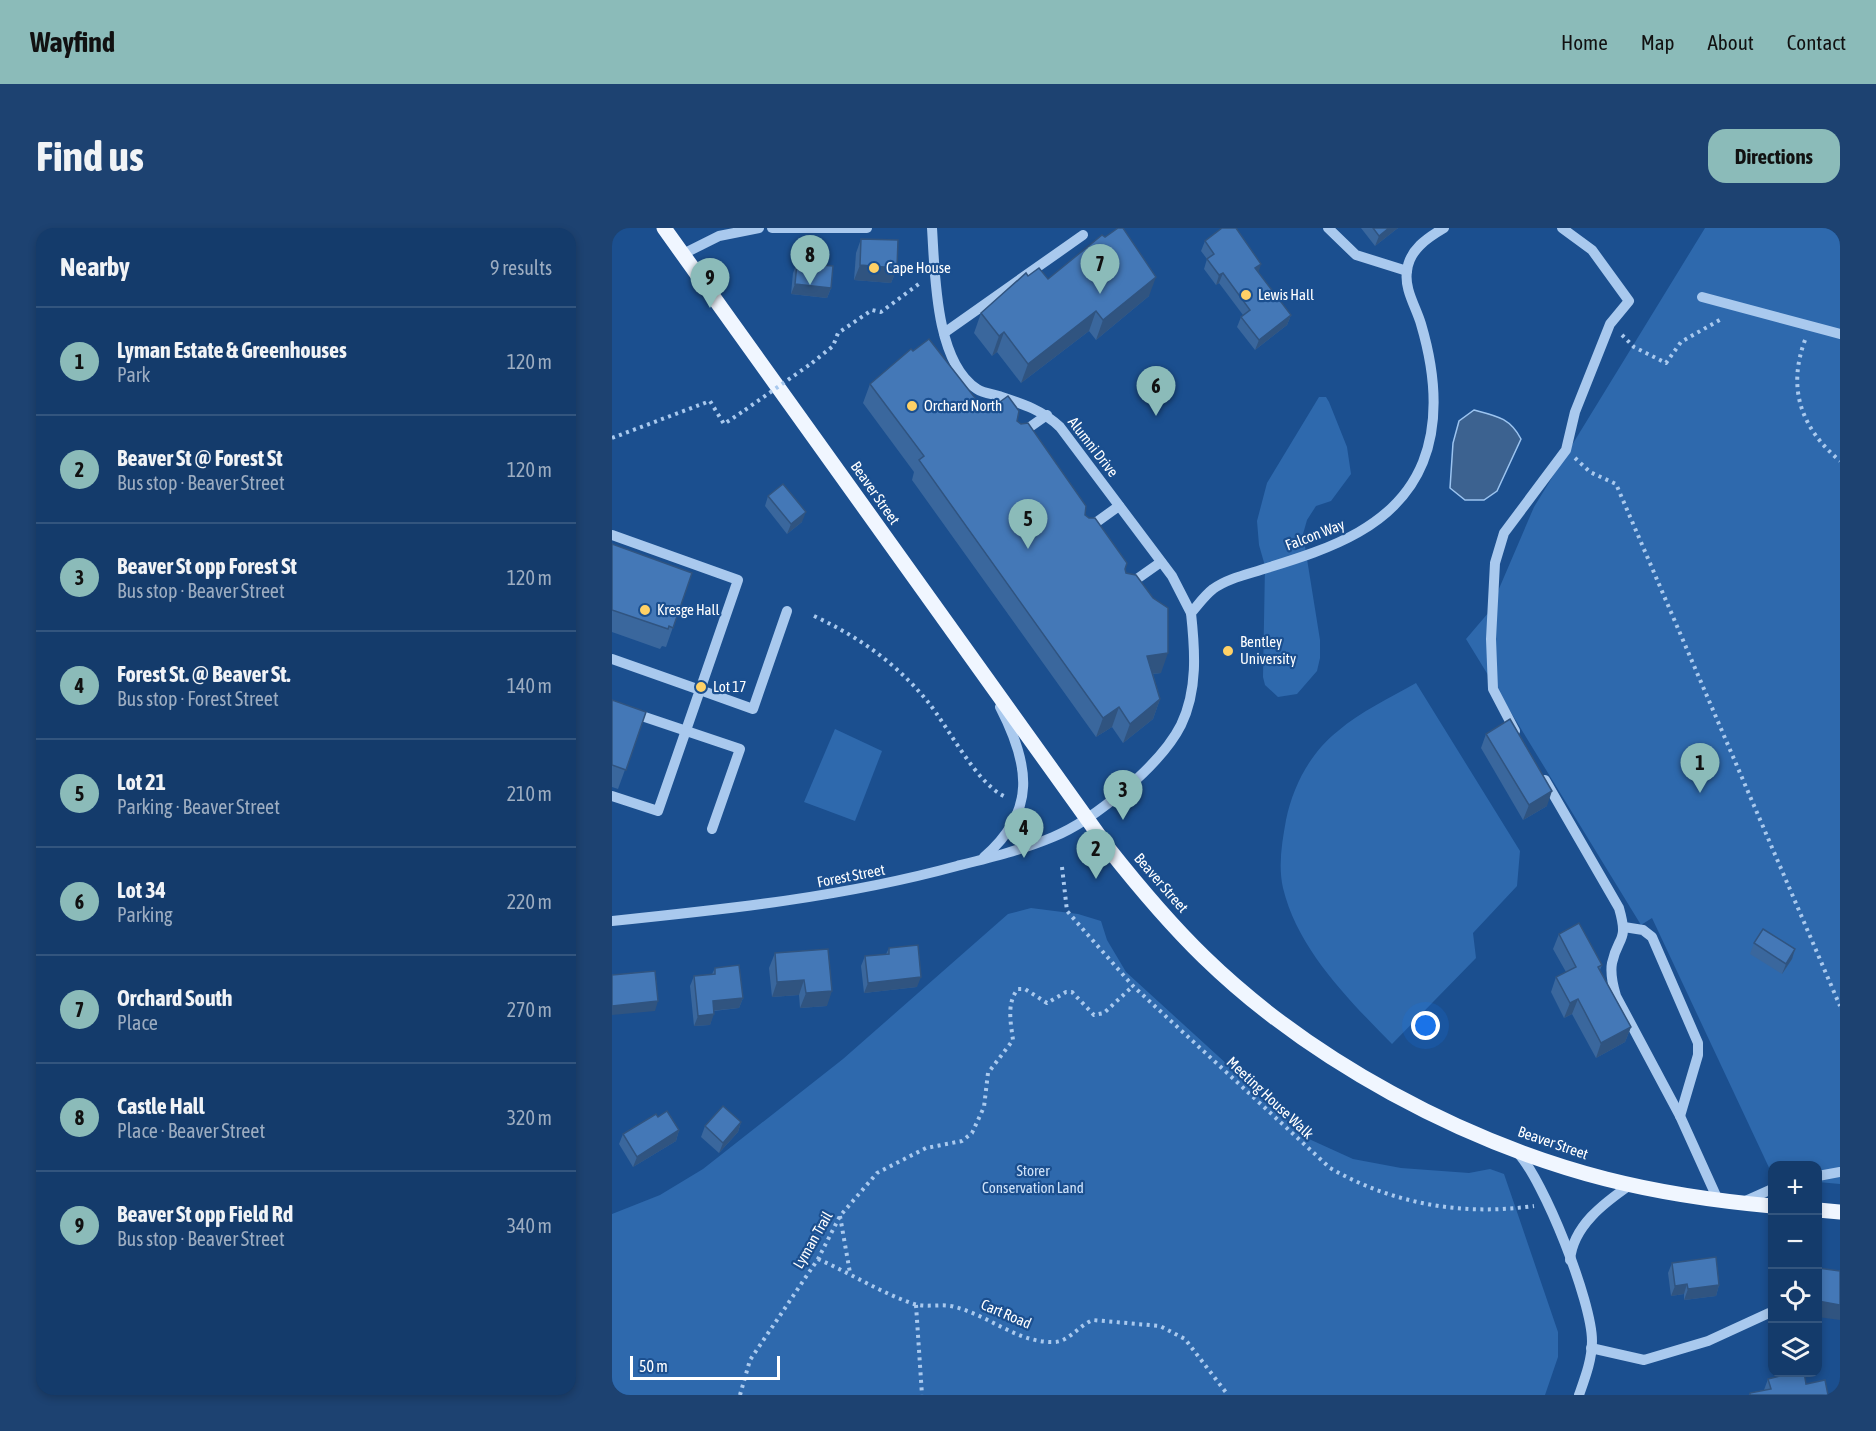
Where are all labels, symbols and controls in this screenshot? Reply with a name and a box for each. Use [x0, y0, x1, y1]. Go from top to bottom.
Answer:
text: Wayfind [30, 26, 115, 58]
text: Home [1561, 30, 1608, 54]
text: Map [1641, 30, 1675, 54]
text: About [1708, 30, 1754, 54]
text: Contact [1787, 30, 1846, 54]
button: Directions [1708, 129, 1840, 183]
text: Find us [36, 132, 144, 180]
pin: 8 [790, 236, 830, 285]
pin: 7 [1080, 244, 1120, 294]
text: Nearby [60, 252, 130, 282]
text: 9 results [490, 256, 552, 279]
pin: 9 [690, 259, 730, 308]
place label: Cape House [886, 259, 951, 276]
marker: Cape House [867, 261, 881, 275]
place label: Lewis Hall [1258, 286, 1314, 303]
marker: Lewis Hall [1239, 288, 1253, 302]
text: Lyman Estate & Greenhouses [117, 337, 347, 363]
text: 1 [75, 350, 84, 373]
text: 120 m [507, 350, 552, 373]
text: Park [117, 363, 150, 386]
pin: 6 [1136, 366, 1176, 416]
place label: Orchard North [924, 397, 1002, 414]
marker: Orchard North [905, 399, 919, 413]
street label: Alumni Drive [1065, 413, 1122, 480]
text: Beaver St @ Forest St [117, 445, 283, 471]
text: 2 [75, 458, 84, 481]
text: 120 m [507, 458, 552, 481]
street label: Beaver Street [847, 458, 903, 528]
text: Bus stop · Beaver Street [117, 471, 285, 494]
pin: 5 [1008, 500, 1048, 549]
street label: Falcon Way [1283, 515, 1347, 554]
text: Beaver St opp Forest St [117, 553, 297, 579]
text: 3 [75, 566, 84, 589]
text: 120 m [507, 566, 552, 589]
text: Bus stop · Beaver Street [117, 579, 285, 602]
place label: Kresge Hall [657, 601, 720, 618]
marker: Kresge Hall [638, 603, 652, 617]
place label: Bentley University [1240, 633, 1296, 667]
marker: Bentley University [1221, 644, 1235, 658]
text: Forest St. @ Beaver St. [117, 661, 291, 687]
text: 4 [75, 674, 84, 697]
text: 140 m [507, 674, 552, 697]
place label: Lot 17 [713, 678, 746, 695]
marker: Lot 17 [694, 680, 708, 694]
text: Bus stop · Forest Street [117, 687, 279, 710]
pin: 1 [1680, 744, 1720, 793]
text: Lot 21 [117, 769, 166, 795]
pin: 3 [1104, 770, 1142, 820]
text: 5 [75, 782, 84, 805]
text: 210 m [507, 782, 552, 805]
text: Parking · Beaver Street [117, 795, 280, 818]
pin: 4 [1004, 808, 1044, 858]
pin: 2 [1076, 830, 1116, 879]
street label: Beaver Street [1131, 849, 1192, 916]
street label: Forest Street [816, 861, 886, 890]
text: Lot 34 [117, 877, 166, 903]
text: 6 [75, 890, 84, 913]
text: 220 m [507, 890, 552, 913]
text: Parking [117, 903, 173, 926]
text: Orchard South [117, 985, 233, 1011]
text: 7 [75, 998, 84, 1021]
text: 270 m [507, 998, 552, 1021]
text: Place [117, 1011, 158, 1034]
your location [1411, 1011, 1440, 1040]
street label: Meeting House Walk [1223, 1053, 1317, 1142]
text: Castle Hall [117, 1093, 205, 1119]
text: 8 [75, 1106, 84, 1129]
text: 320 m [507, 1106, 552, 1129]
text: Place · Beaver Street [117, 1119, 265, 1142]
street label: Beaver Street [1516, 1123, 1591, 1162]
map controls [1768, 1161, 1822, 1377]
button: + [1768, 1161, 1822, 1215]
park label: Storer Conservation Land [982, 1162, 1084, 1196]
text: Beaver St opp Field Rd [117, 1201, 293, 1227]
street label: Lyman Trail [789, 1208, 836, 1271]
text: 9 [75, 1214, 84, 1237]
text: 340 m [507, 1214, 552, 1237]
button: − [1768, 1215, 1822, 1269]
text: Bus stop · Beaver Street [117, 1227, 285, 1250]
button: locate [1768, 1269, 1822, 1323]
street label: Cart Road [978, 1295, 1034, 1332]
button: layers [1768, 1323, 1822, 1377]
scale bar [630, 1353, 780, 1380]
text: 50 m [639, 1357, 668, 1375]

